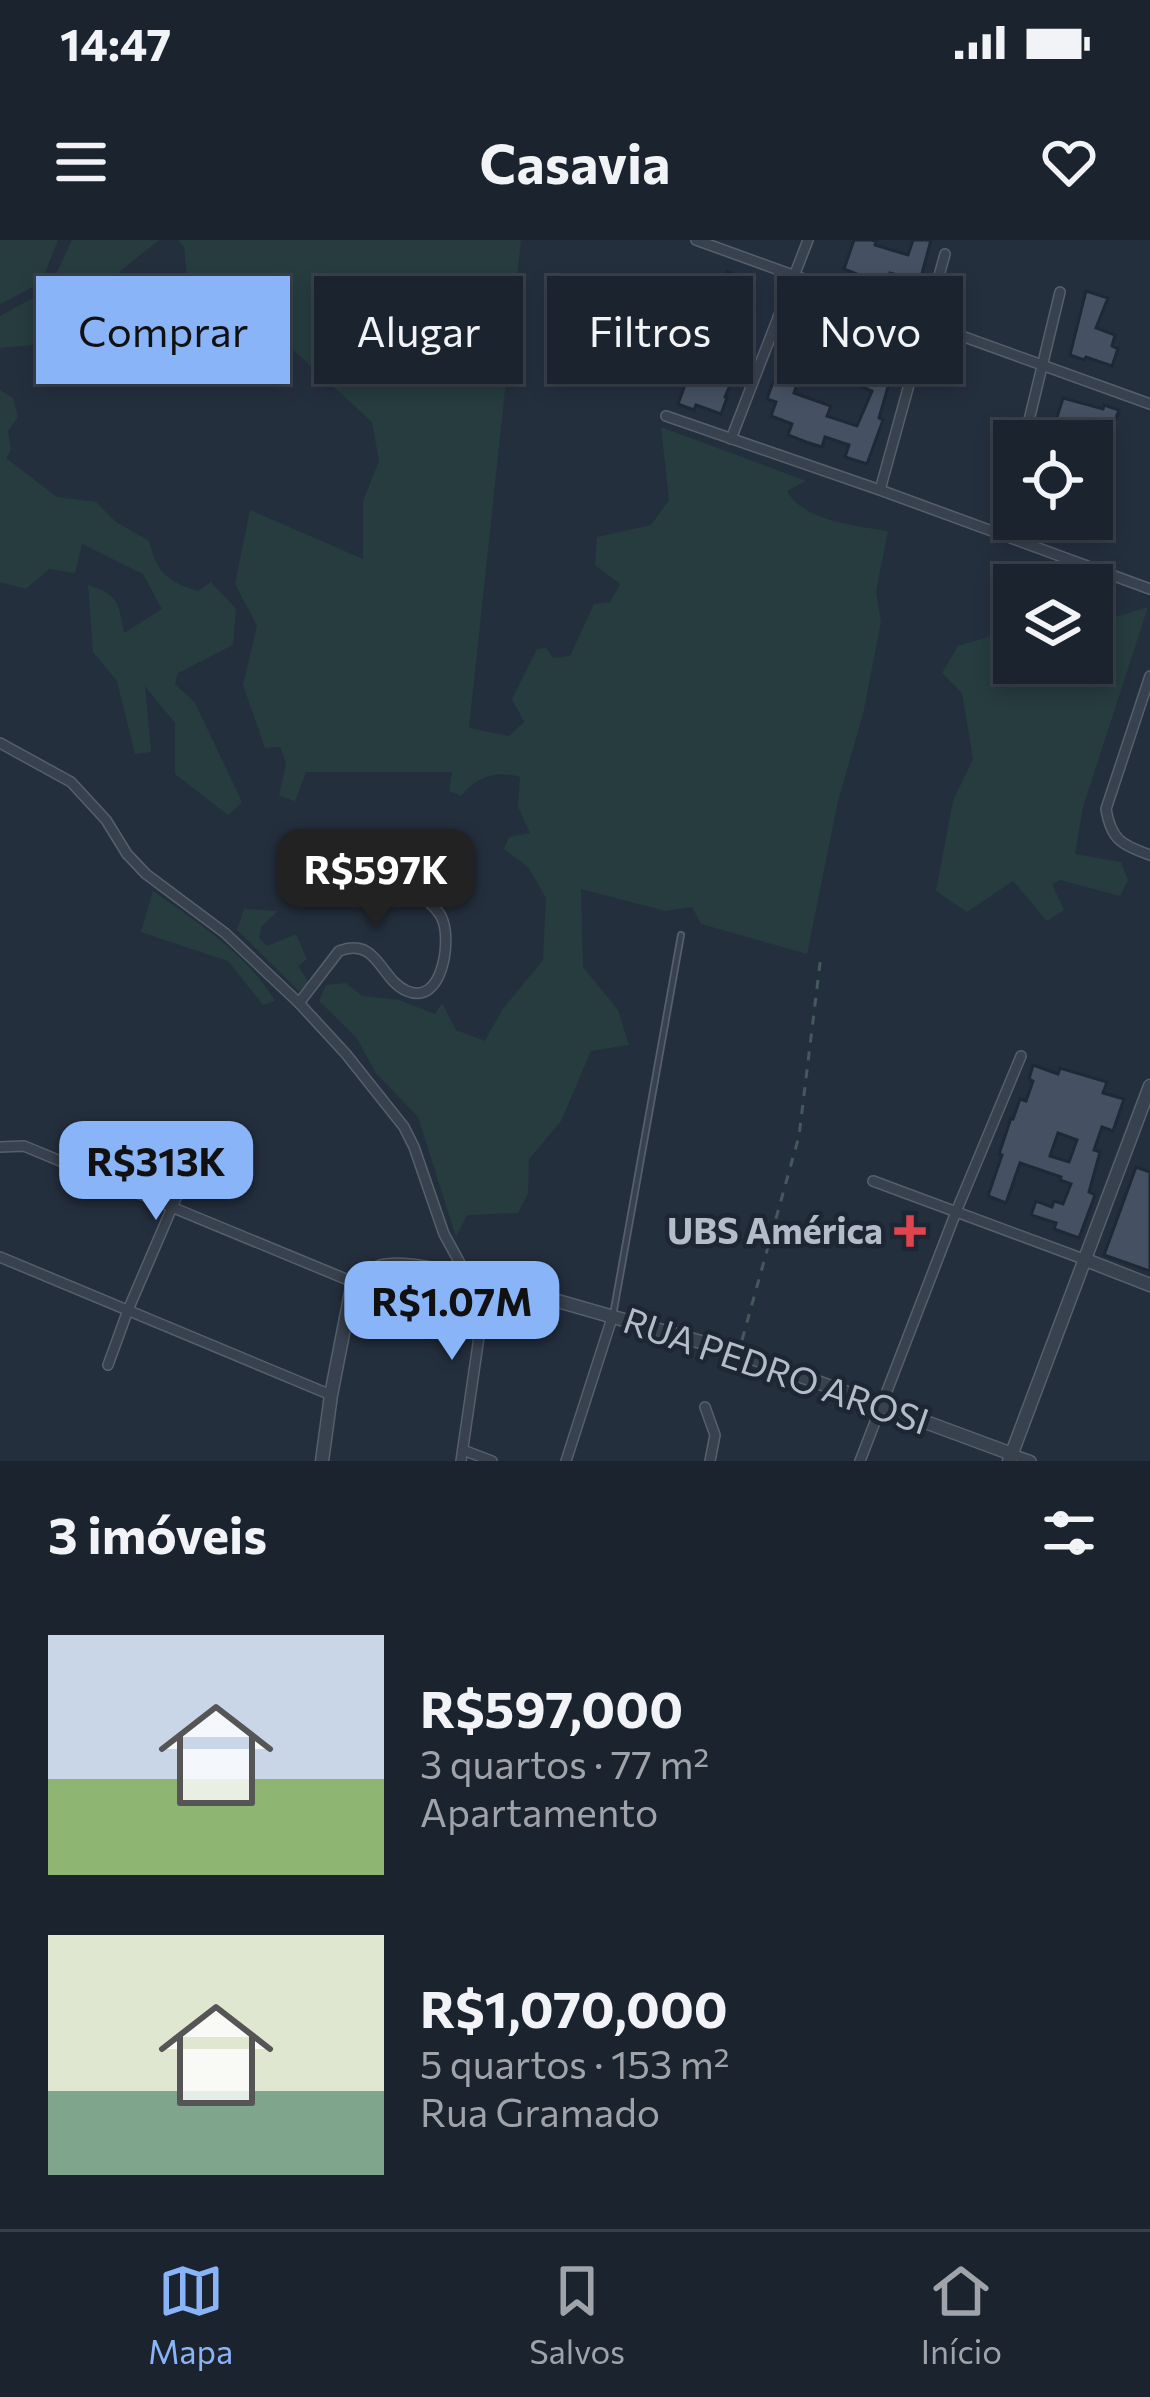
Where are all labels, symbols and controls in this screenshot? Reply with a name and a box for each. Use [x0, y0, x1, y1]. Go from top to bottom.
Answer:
text: 14:47 [60, 15, 171, 70]
icon: menu [48, 129, 114, 195]
text: Casavia [479, 129, 671, 195]
icon: heart [1036, 129, 1102, 195]
chip: Comprar [36, 276, 290, 384]
chip: Alugar [314, 276, 523, 384]
chip: Filtros [547, 276, 753, 384]
chip: Novo [777, 276, 963, 384]
map controls [993, 420, 1113, 684]
button: locate [993, 420, 1113, 540]
button: layers [993, 564, 1113, 684]
pin: R$597K [278, 829, 474, 931]
text: R$597K [304, 844, 448, 892]
pin: R$313K [58, 1121, 254, 1223]
text: R$313K [86, 1136, 226, 1184]
place label: UBS América [667, 1207, 883, 1251]
marker: UBS América [894, 1215, 926, 1247]
pin: R$1.07M [341, 1261, 563, 1363]
text: R$1.07M [371, 1276, 533, 1324]
street label: RUA PEDRO AROSI [618, 1296, 935, 1442]
icon: filters [1036, 1500, 1102, 1566]
text: 3 imóveis [48, 1502, 267, 1565]
text: R$597,000 [420, 1676, 683, 1739]
icon: home [144, 1683, 288, 1827]
text: 3 quartos · 77 m² [420, 1739, 709, 1787]
text: Apartamento [420, 1787, 658, 1835]
text: R$1,070,000 [420, 1976, 728, 2039]
icon: home [144, 1983, 288, 2127]
text: 5 quartos · 153 m² [420, 2039, 729, 2087]
text: Rua Gramado [420, 2087, 660, 2135]
tab: Mapa [148, 2258, 233, 2371]
tab: Salvos [529, 2258, 625, 2371]
tab: Início [921, 2258, 1002, 2371]

